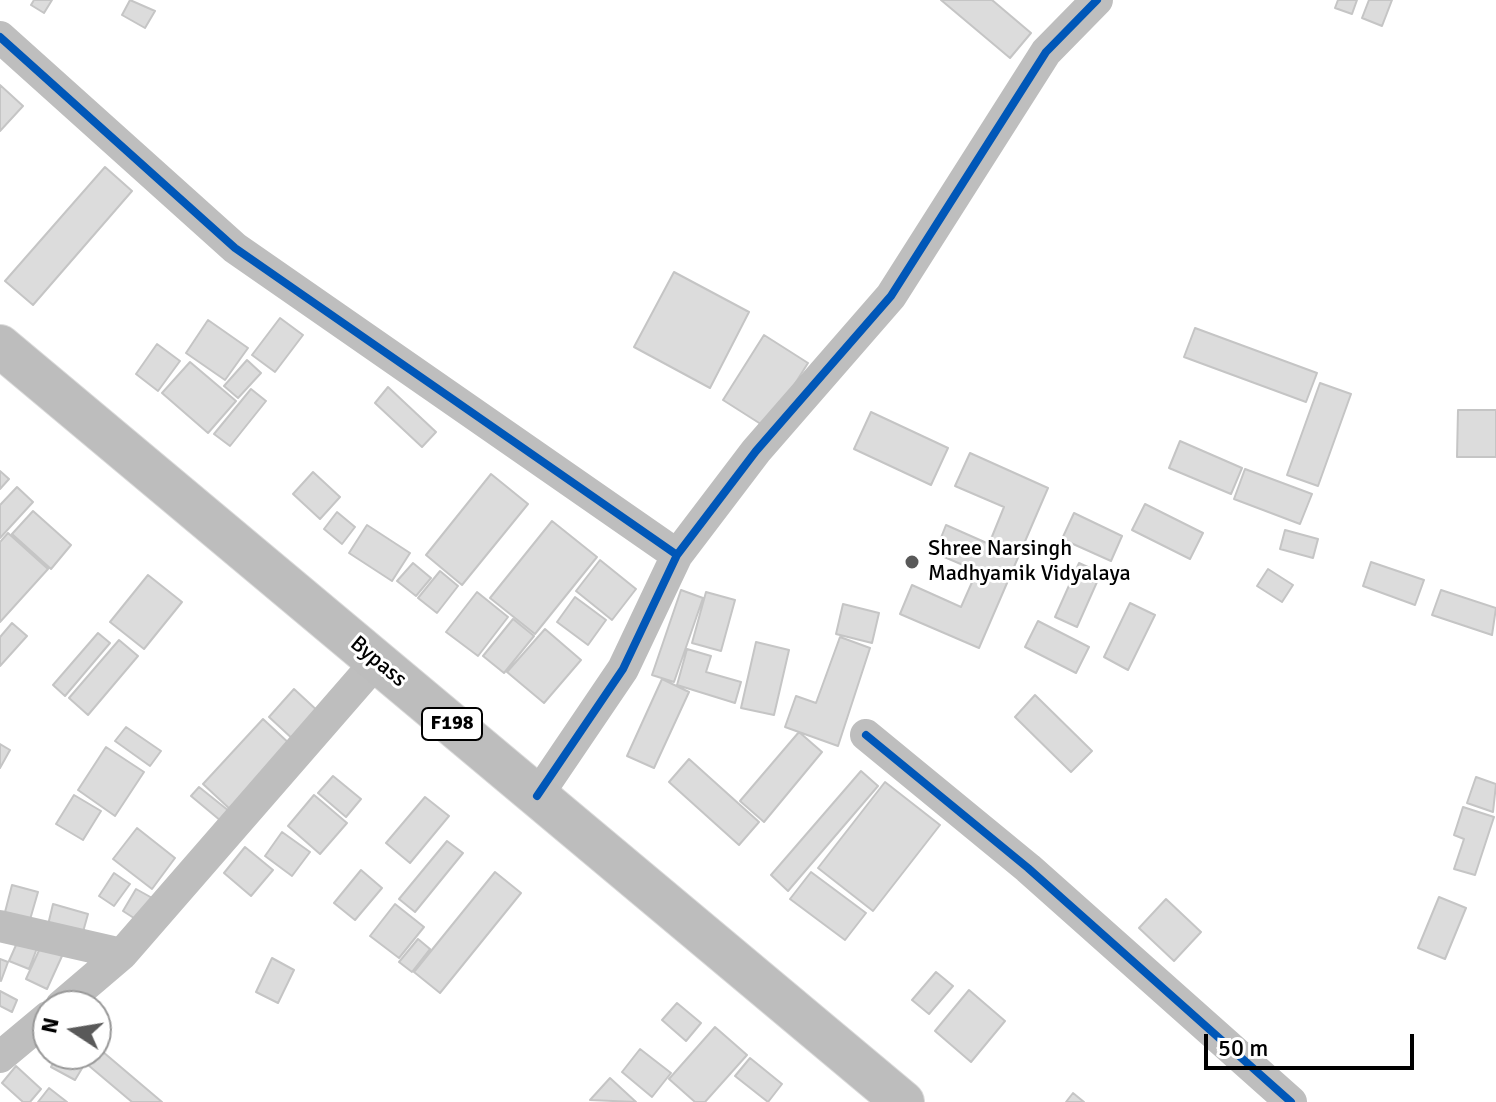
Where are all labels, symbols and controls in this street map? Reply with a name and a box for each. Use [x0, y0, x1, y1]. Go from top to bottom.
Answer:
place label: Shree Narsingh Madhyamik Vidyalaya [928, 536, 1131, 588]
marker: Shree Narsingh Madhyamik Vidyalaya [903, 553, 921, 571]
street label: Bypass [344, 631, 412, 693]
road number: F198 [422, 708, 482, 740]
north arrow [32, 990, 112, 1070]
text: N [35, 1015, 65, 1036]
scale bar [1208, 1018, 1418, 1068]
text: 50 m [1218, 1033, 1268, 1063]

